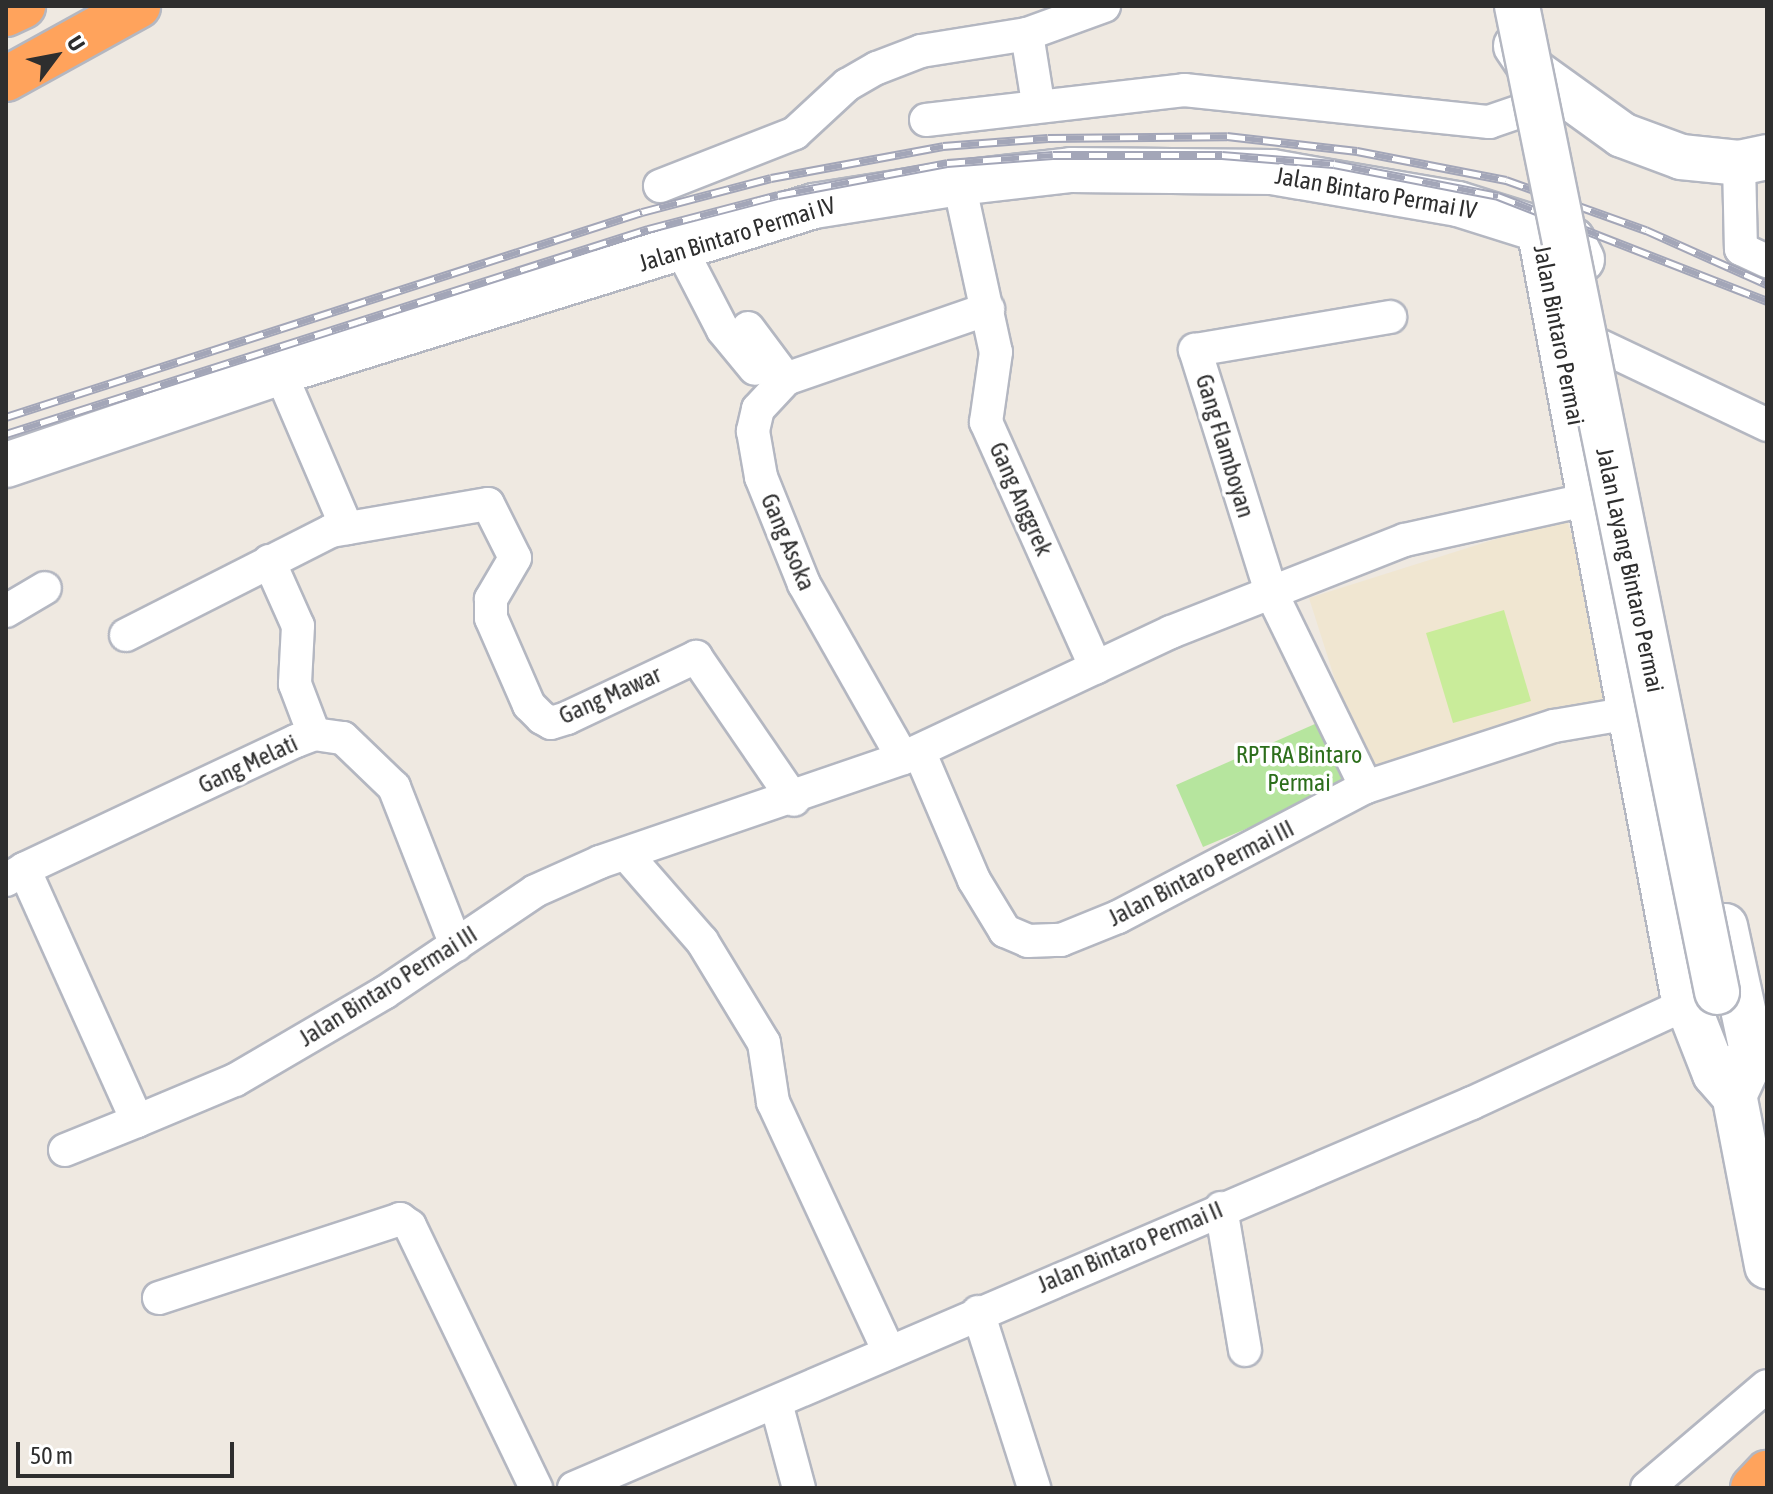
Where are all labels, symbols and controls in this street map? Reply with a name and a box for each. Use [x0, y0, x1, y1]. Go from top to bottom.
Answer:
north arrow [16, 16, 96, 96]
text: U [62, 31, 91, 56]
street label: Jalan Bintaro Permai IV [1273, 161, 1479, 225]
street label: Jalan Bintaro Permai IV [635, 190, 839, 278]
street label: Jalan Bintaro Permai [1527, 242, 1591, 428]
street label: Gang Flamboyan [1190, 371, 1260, 521]
street label: Gang Anggrek [983, 438, 1059, 560]
street label: Jalan Layang Bintaro Permai [1590, 445, 1670, 695]
street label: Gang Asoka [755, 489, 821, 595]
street label: Gang Mawar [554, 660, 666, 730]
street label: Gang Melati [194, 729, 302, 799]
park label: RPTRA Bintaro Permai [1236, 741, 1362, 797]
street label: Jalan Bintaro Permai III [1103, 814, 1299, 932]
street label: Jalan Bintaro Permai III [294, 920, 482, 1052]
street label: Jalan Bintaro Permai II [1033, 1195, 1227, 1299]
scale bar [20, 1426, 238, 1476]
text: 50 m [30, 1442, 73, 1469]

